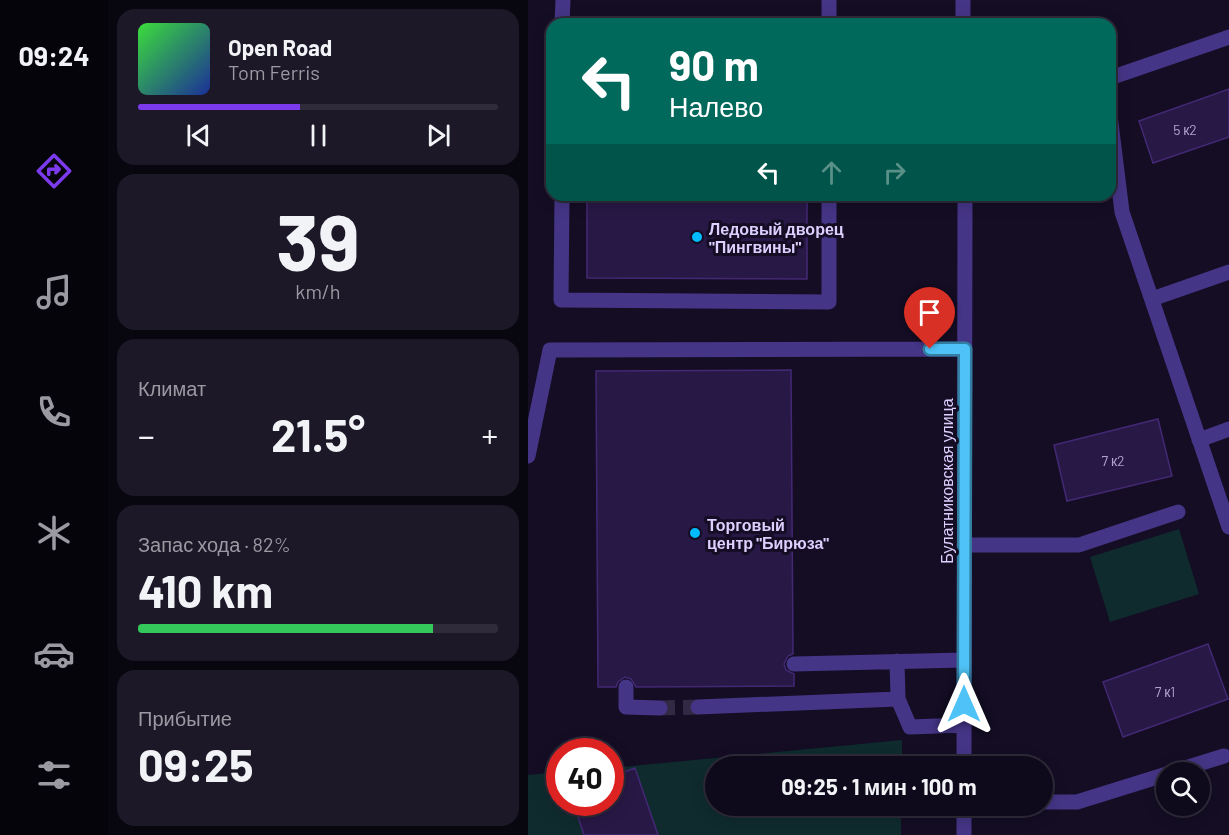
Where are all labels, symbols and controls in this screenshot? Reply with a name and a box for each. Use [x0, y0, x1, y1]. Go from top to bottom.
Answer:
text: Open Road [228, 34, 332, 60]
text: 09:24 [18, 39, 90, 71]
text: 90 m [669, 39, 759, 89]
icon: left [570, 42, 648, 120]
text: Tom Ferris [228, 60, 320, 84]
text: Налево [669, 90, 763, 122]
icon: previous [182, 119, 215, 152]
icon: pause [302, 119, 335, 152]
icon: next [422, 119, 455, 152]
house number: 5 к2 [1173, 121, 1197, 138]
icon: directions [33, 150, 75, 192]
icon: left [752, 156, 785, 189]
icon: ahead [815, 156, 848, 189]
icon: right [878, 156, 911, 189]
text: 39 [276, 193, 360, 287]
place label: Ледовый дворец "Пингвины" [709, 219, 844, 256]
marker: Ледовый дворец "Пингвины" [690, 230, 704, 244]
icon: music [33, 271, 75, 313]
text: km/h [295, 279, 341, 303]
pin [904, 287, 955, 349]
icon: arrive [913, 296, 946, 329]
text: Климат [138, 376, 206, 400]
icon: phone [33, 391, 75, 433]
street label: Булатниковская улица [937, 398, 956, 564]
text: 21.5° [271, 407, 365, 461]
text: − [138, 415, 155, 455]
text: + [482, 415, 498, 455]
house number: 7 к2 [1101, 452, 1125, 469]
icon: climate [33, 512, 75, 554]
place label: Торговый центр "Бирюза" [707, 515, 829, 552]
marker: Торговый центр "Бирюза" [688, 526, 702, 540]
text: Запас хода · 82% [138, 532, 291, 556]
text: 410 km [138, 563, 273, 617]
icon: car [33, 633, 75, 675]
position arrow [932, 672, 996, 736]
house number: 7 к1 [1155, 683, 1175, 700]
text: Прибытие [138, 706, 232, 730]
text: 09:25 [138, 737, 253, 791]
speed limit sign: 40 [546, 738, 624, 816]
icon: filters [33, 754, 75, 796]
map controls [1156, 762, 1210, 816]
button: search [1156, 762, 1210, 816]
text: 09:25 · 1 мин · 100 m [781, 773, 977, 799]

